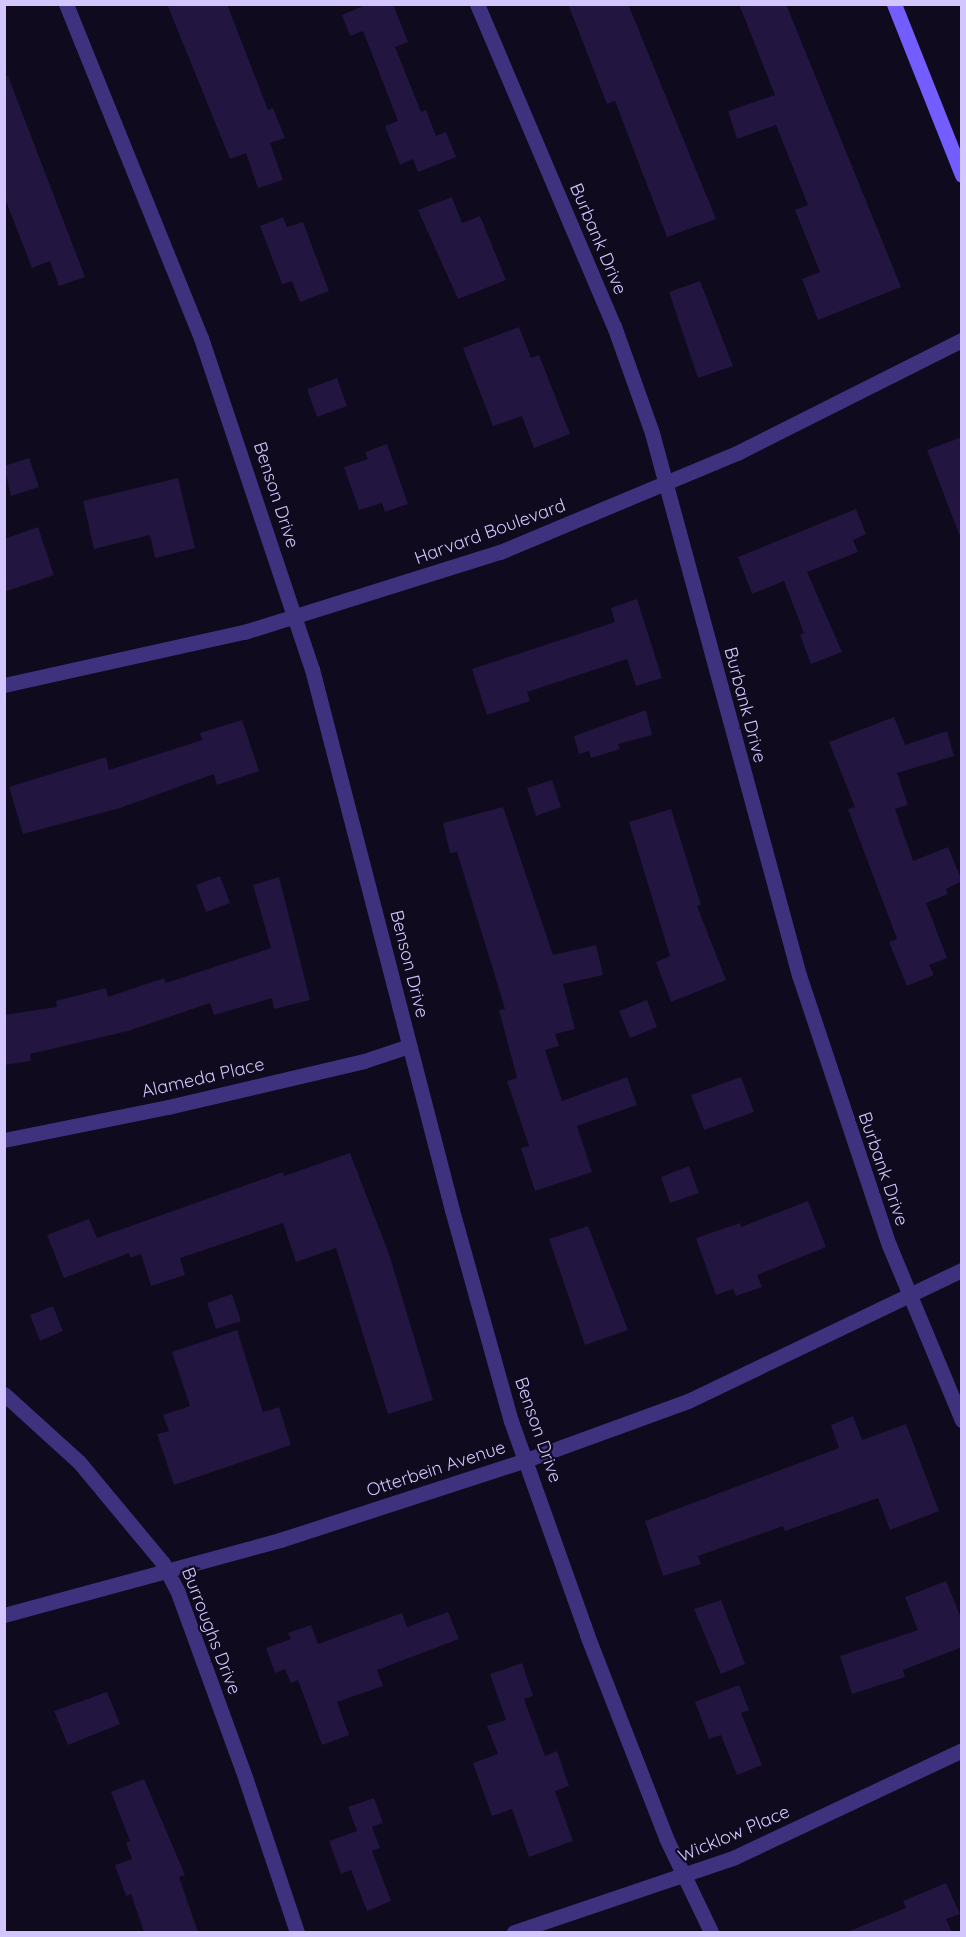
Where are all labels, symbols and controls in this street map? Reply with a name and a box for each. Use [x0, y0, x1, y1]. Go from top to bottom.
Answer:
street label: Burbank Drive [565, 180, 631, 298]
street label: Benson Drive [249, 439, 303, 551]
street label: Harvard Boulevard [412, 495, 568, 569]
street label: Burbank Drive [719, 645, 771, 765]
street label: Benson Drive [385, 908, 433, 1020]
street label: Alameda Place [140, 1053, 266, 1103]
street label: Burbank Drive [853, 1109, 913, 1229]
street label: Benson Drive [510, 1374, 566, 1486]
street label: Otterbein Avenue [364, 1436, 508, 1502]
street label: Burroughs Drive [177, 1564, 245, 1698]
street label: Wicklow Place [675, 1801, 793, 1867]

